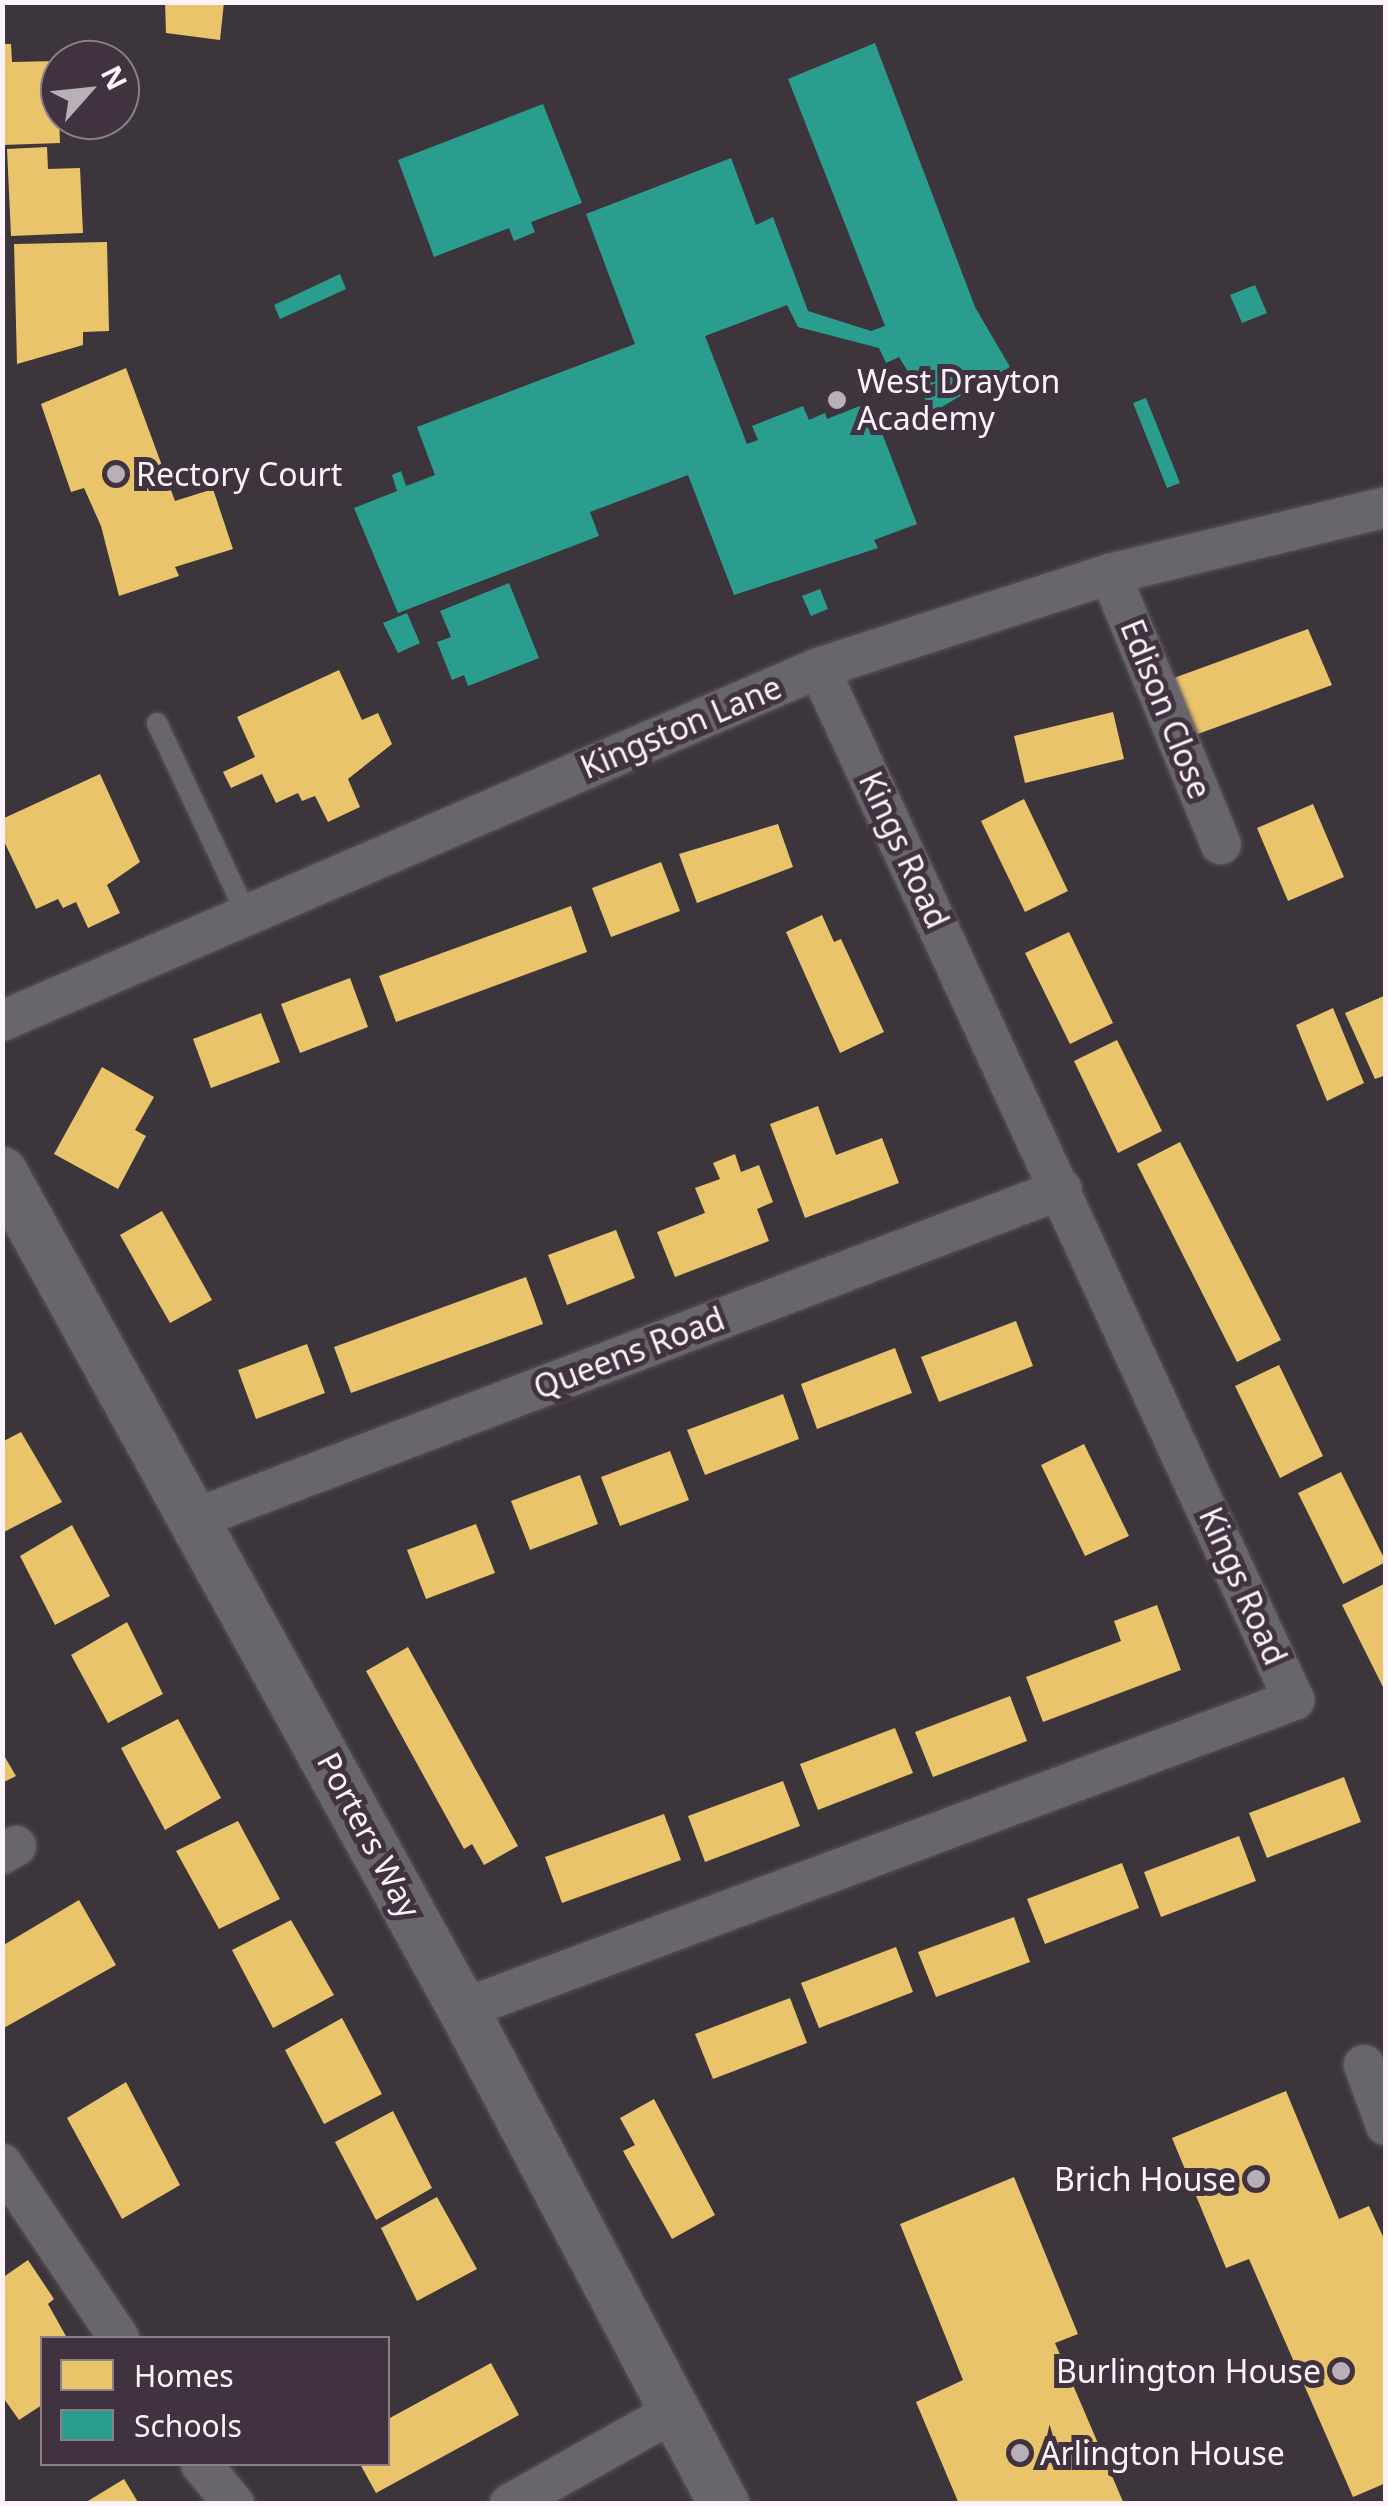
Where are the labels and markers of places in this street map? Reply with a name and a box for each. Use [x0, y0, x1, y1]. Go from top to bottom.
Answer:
place label: West Drayton Academy [857, 363, 1060, 438]
marker: West Drayton Academy [826, 389, 848, 411]
place label: Rectory Court [136, 455, 342, 493]
marker: Rectory Court [105, 463, 127, 485]
place label: Brich House [1054, 2160, 1236, 2198]
marker: Brich House [1245, 2168, 1267, 2190]
place label: Burlington House [1056, 2352, 1321, 2390]
marker: Burlington House [1330, 2360, 1352, 2382]
place label: Arlington House [1040, 2434, 1285, 2472]
marker: Arlington House [1009, 2442, 1031, 2464]

